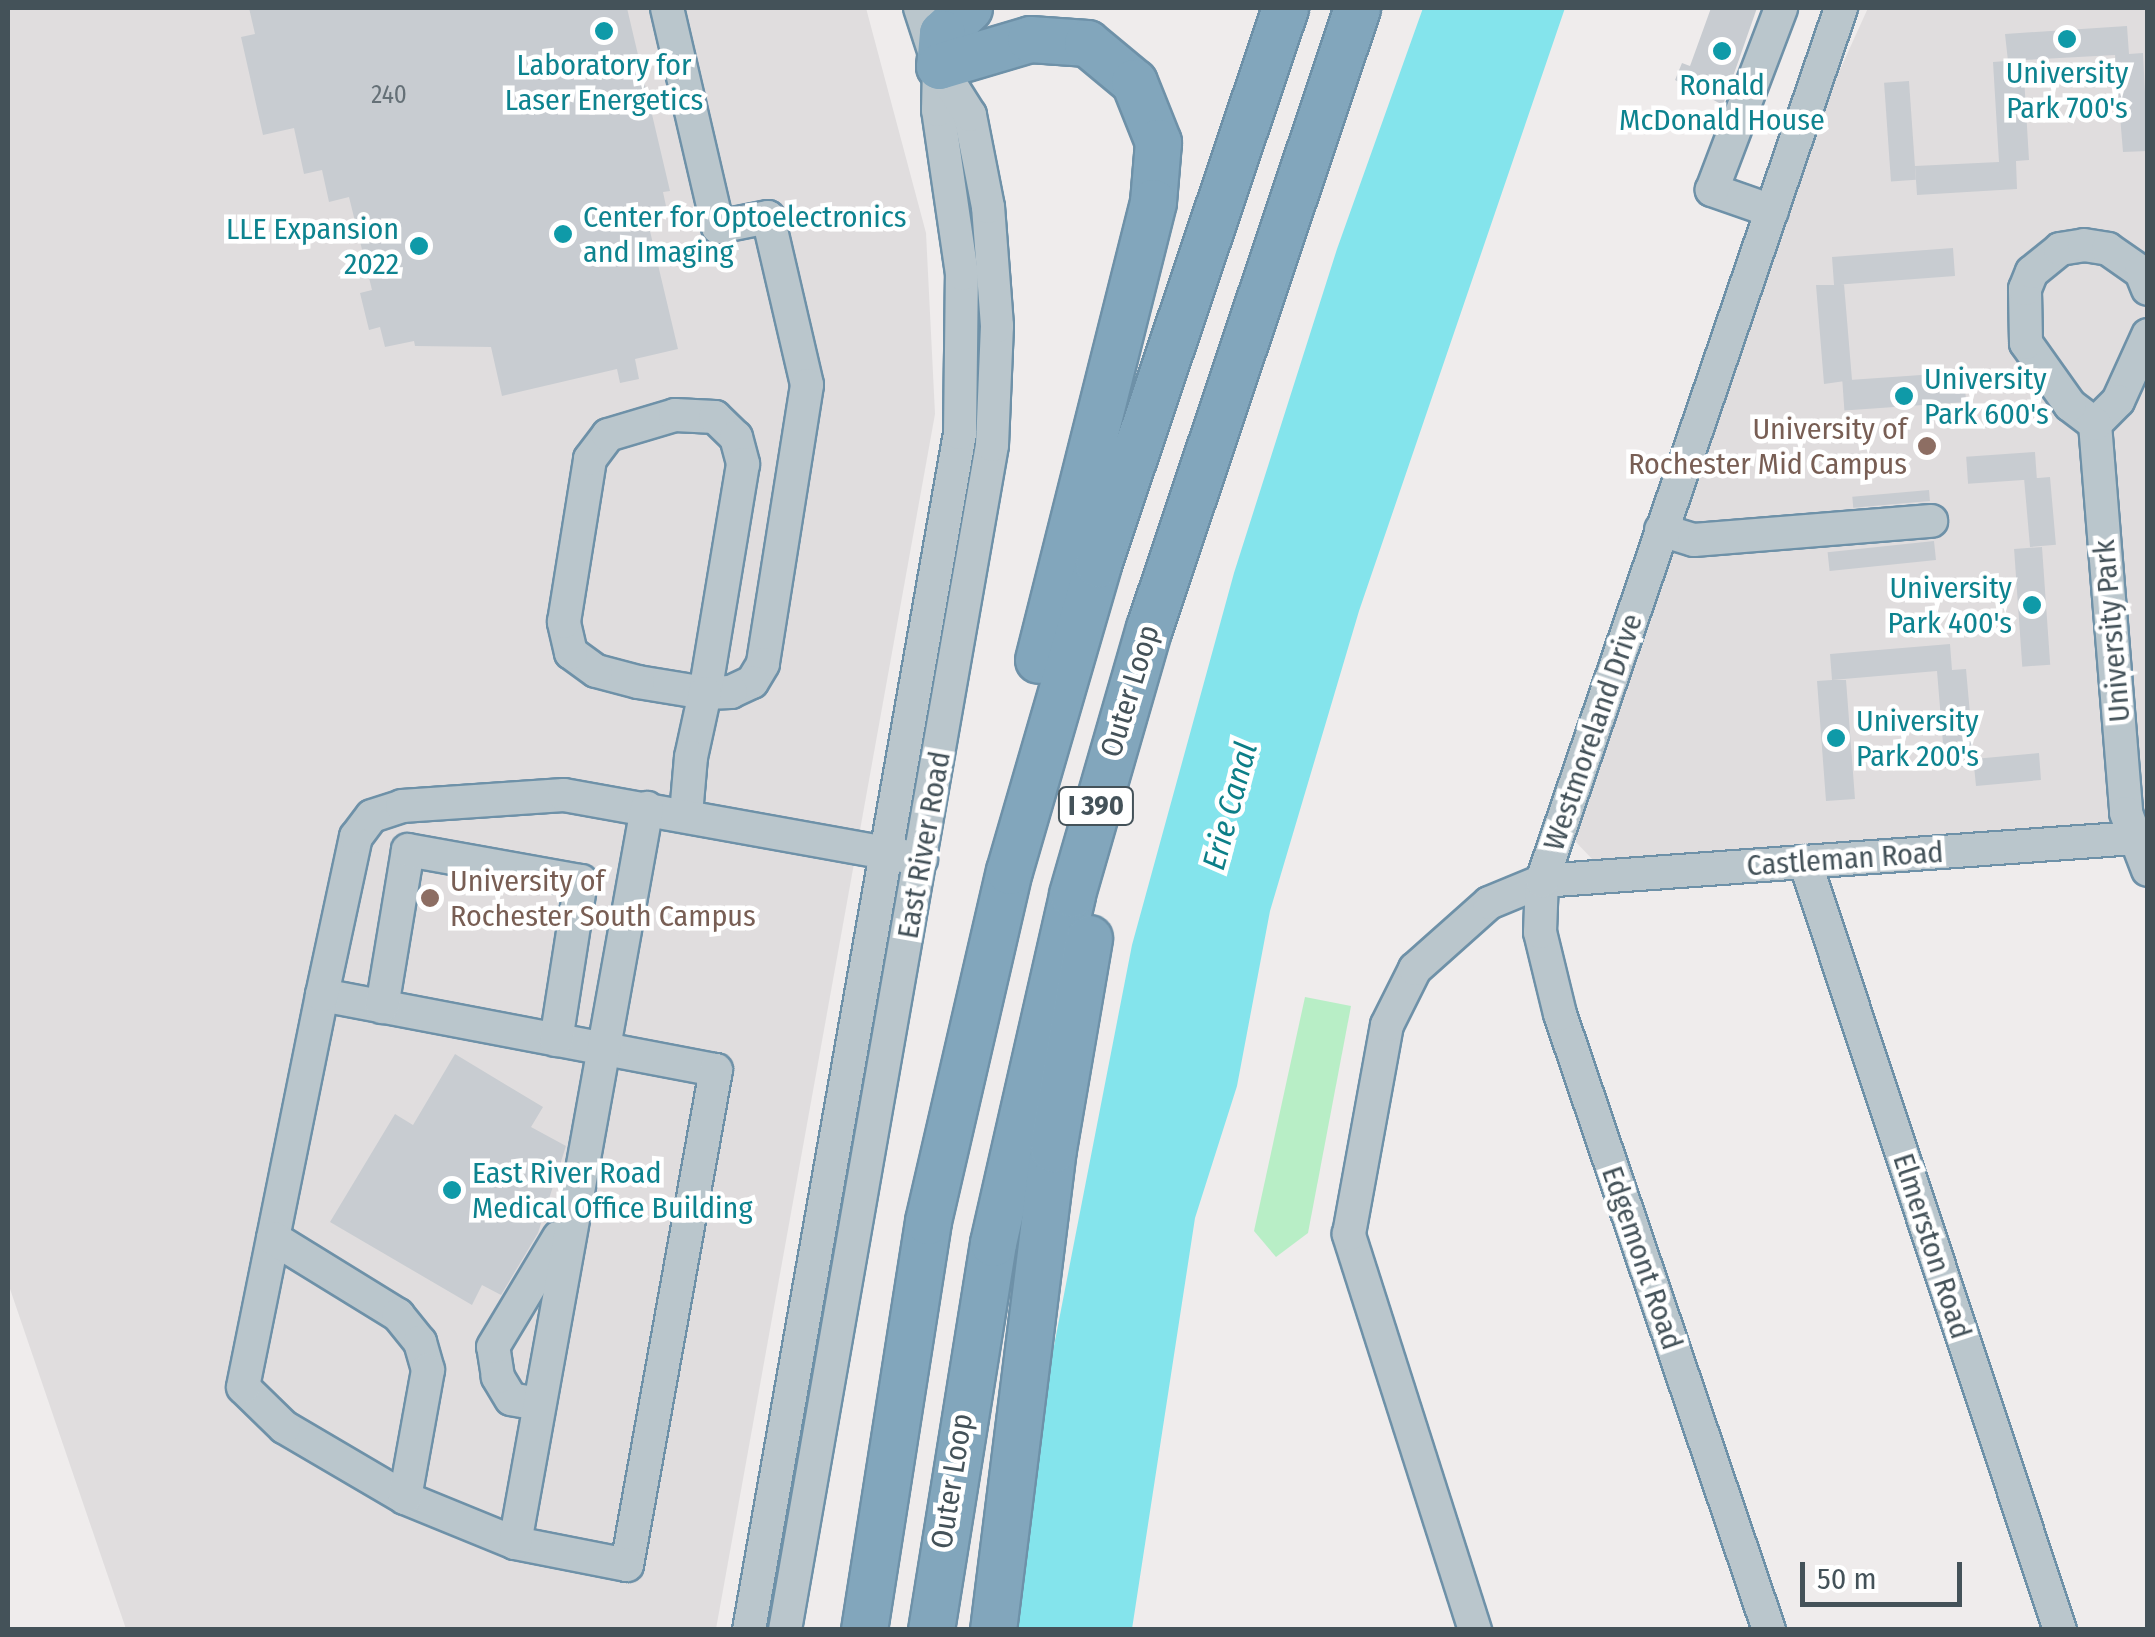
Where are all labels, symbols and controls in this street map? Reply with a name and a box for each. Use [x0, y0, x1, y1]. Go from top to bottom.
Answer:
marker: Laboratory for Laser Energetics [593, 20, 615, 42]
marker: University Park 700's [2056, 28, 2078, 50]
marker: Ronald McDonald House [1711, 40, 1733, 62]
place label: Laboratory for Laser Energetics [505, 47, 703, 118]
place label: University Park 700's [2006, 55, 2128, 126]
place label: Ronald McDonald House [1619, 67, 1825, 138]
house number: 240 [371, 80, 407, 110]
place label: Center for Optoelectronics and Imaging [583, 199, 907, 270]
place label: LLE Expansion 2022 [226, 211, 399, 282]
marker: Center for Optoelectronics and Imaging [552, 223, 574, 245]
marker: LLE Expansion 2022 [408, 235, 430, 257]
place label: University Park 600's [1924, 361, 2049, 432]
marker: University Park 600's [1893, 385, 1915, 407]
place label: University of Rochester Mid Campus [1628, 411, 1907, 482]
marker: University of Rochester Mid Campus [1916, 435, 1938, 457]
street label: University Park [2086, 538, 2138, 724]
place label: University Park 400's [1888, 570, 2012, 640]
marker: University Park 400's [2021, 594, 2043, 616]
street label: Westmoreland Drive [1536, 609, 1650, 855]
street label: Outer Loop [1093, 621, 1167, 761]
place label: University Park 200's [1856, 703, 1979, 774]
marker: University Park 200's [1825, 727, 1847, 749]
water label: Erie Canal [1195, 738, 1265, 874]
street label: East River Road [890, 749, 958, 941]
road number: I 390 [1056, 783, 1136, 829]
street label: Castleman Road [1745, 834, 1945, 884]
place label: University of Rochester South Campus [450, 863, 756, 934]
marker: University of Rochester South Campus [419, 887, 441, 909]
street label: Elmerston Road [1885, 1149, 1979, 1343]
place label: East River Road Medical Office Building [472, 1155, 753, 1226]
street label: Edgemont Road [1594, 1162, 1690, 1354]
marker: East River Road Medical Office Building [441, 1179, 463, 1201]
street label: Outer Loop [924, 1411, 980, 1551]
scale bar [1805, 1542, 1968, 1604]
text: 50 m [1817, 1561, 1877, 1597]

